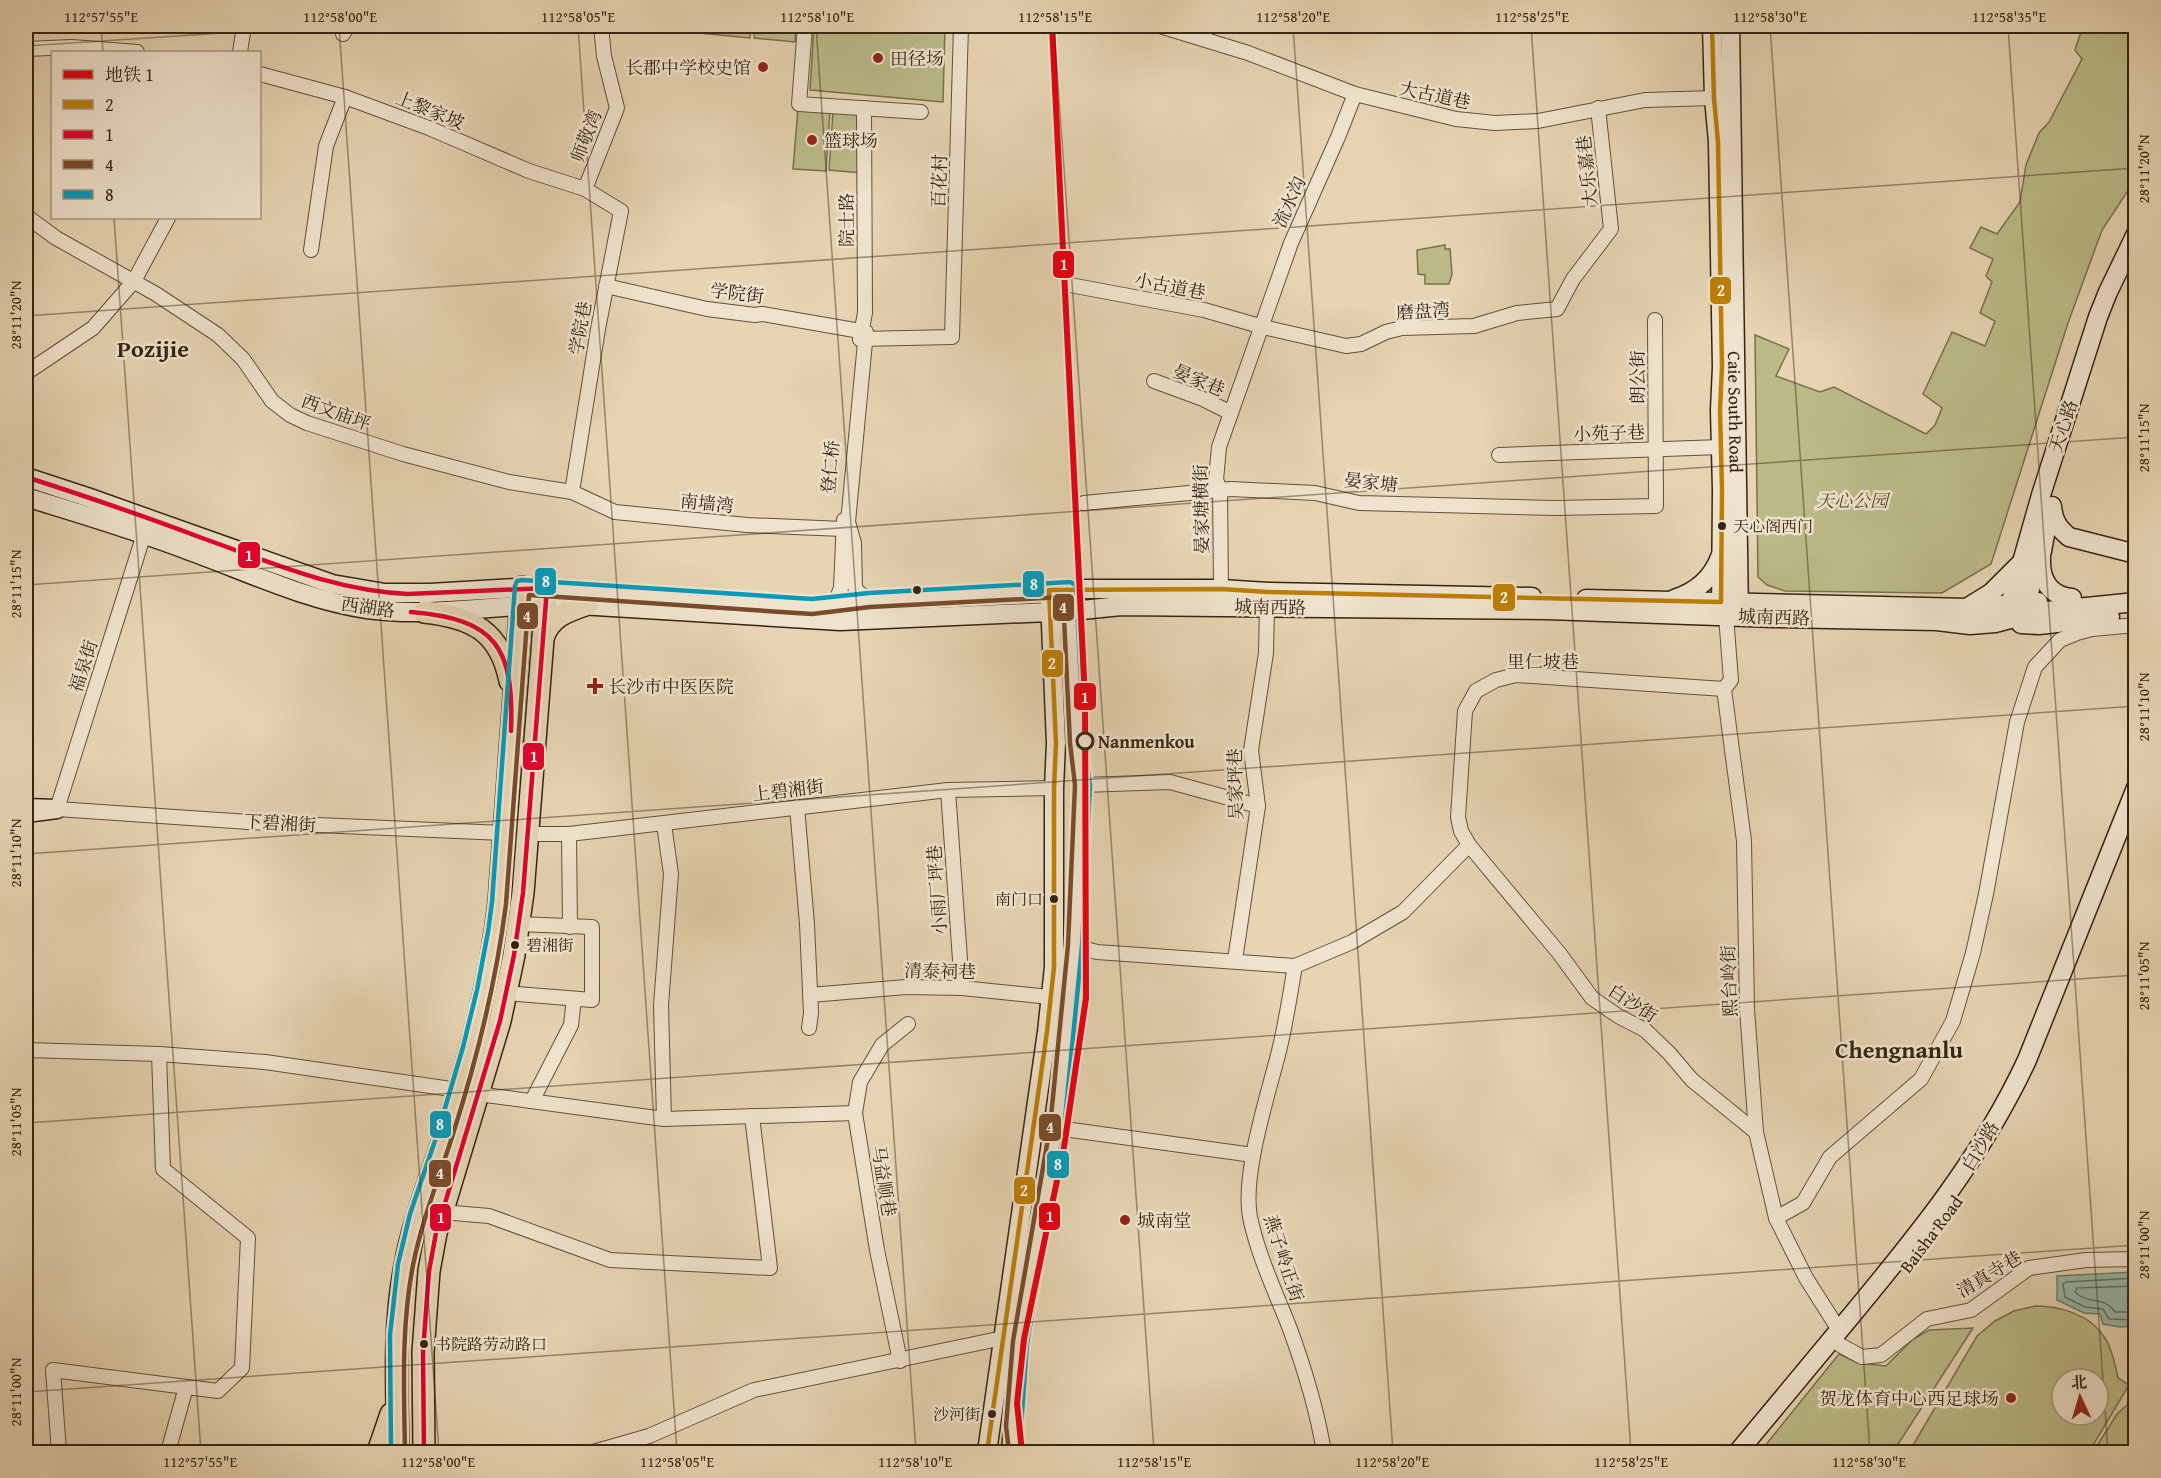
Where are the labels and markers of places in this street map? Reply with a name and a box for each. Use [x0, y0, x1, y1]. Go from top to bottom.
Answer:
place label: 田径场 [890, 45, 944, 72]
marker: 田径场 [871, 51, 885, 65]
place label: 长郡中学校史馆 [625, 54, 751, 81]
marker: 长郡中学校史馆 [756, 60, 770, 74]
place label: 篮球场 [824, 127, 878, 154]
marker: 篮球场 [805, 133, 819, 147]
place label: 天心阁西门 [1733, 514, 1813, 538]
marker: 天心阁西门 [1716, 520, 1728, 532]
unlabelled marker [911, 584, 923, 596]
place label: 长沙市中医医院 [608, 673, 734, 700]
marker: 长沙市中医医院 [586, 677, 604, 695]
place label: Nanmenkou [1098, 728, 1195, 755]
marker: Nanmenkou [1076, 732, 1094, 750]
place label: 南门口 [995, 887, 1043, 911]
marker: 南门口 [1048, 893, 1060, 905]
place label: 碧湘街 [526, 933, 574, 957]
marker: 碧湘街 [509, 939, 521, 951]
place label: 城南堂 [1137, 1207, 1191, 1234]
marker: 城南堂 [1118, 1213, 1132, 1227]
place label: 书院路劳动路口 [435, 1332, 547, 1356]
marker: 书院路劳动路口 [418, 1338, 430, 1350]
place label: 贺龙体育中心西足球场 [1819, 1385, 1999, 1412]
marker: 贺龙体育中心西足球场 [2004, 1391, 2018, 1405]
place label: 沙河街 [933, 1402, 981, 1426]
marker: 沙河街 [986, 1408, 998, 1420]

